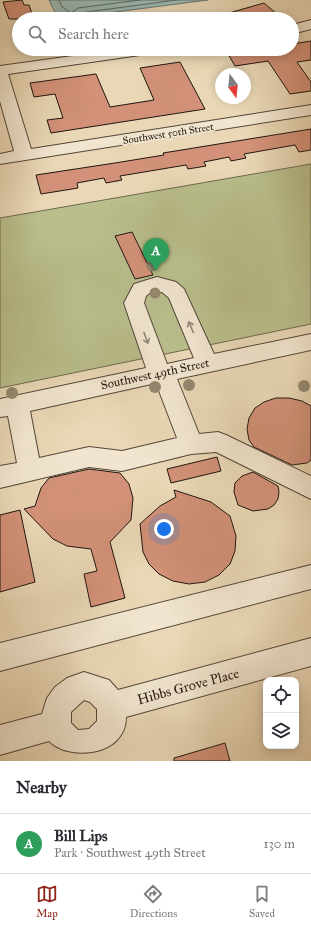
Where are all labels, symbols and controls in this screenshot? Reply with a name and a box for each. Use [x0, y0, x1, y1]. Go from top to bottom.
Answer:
search box [12, 12, 299, 56]
icon: search [26, 23, 48, 45]
text: Search here [58, 25, 129, 43]
north arrow [215, 68, 251, 104]
street label: Southwest 50th Street [122, 121, 215, 147]
pin: A [143, 238, 169, 271]
one-way arrow [187, 322, 195, 334]
one-way arrow [142, 331, 150, 343]
street label: Southwest 49th Street [99, 355, 211, 392]
your location [154, 519, 174, 539]
street label: Hibbs Grove Place [135, 665, 241, 708]
map controls [263, 677, 299, 749]
button: locate [263, 677, 299, 713]
button: layers [263, 713, 299, 749]
text: Nearby [16, 777, 67, 798]
text: Bill Lips [54, 827, 108, 845]
text: A [25, 836, 33, 852]
text: 130 m [263, 836, 295, 852]
text: Park · Southwest 49th Street [54, 845, 206, 861]
tab: Map [36, 883, 58, 920]
tab: Directions [130, 883, 177, 920]
tab: Saved [249, 883, 275, 920]

